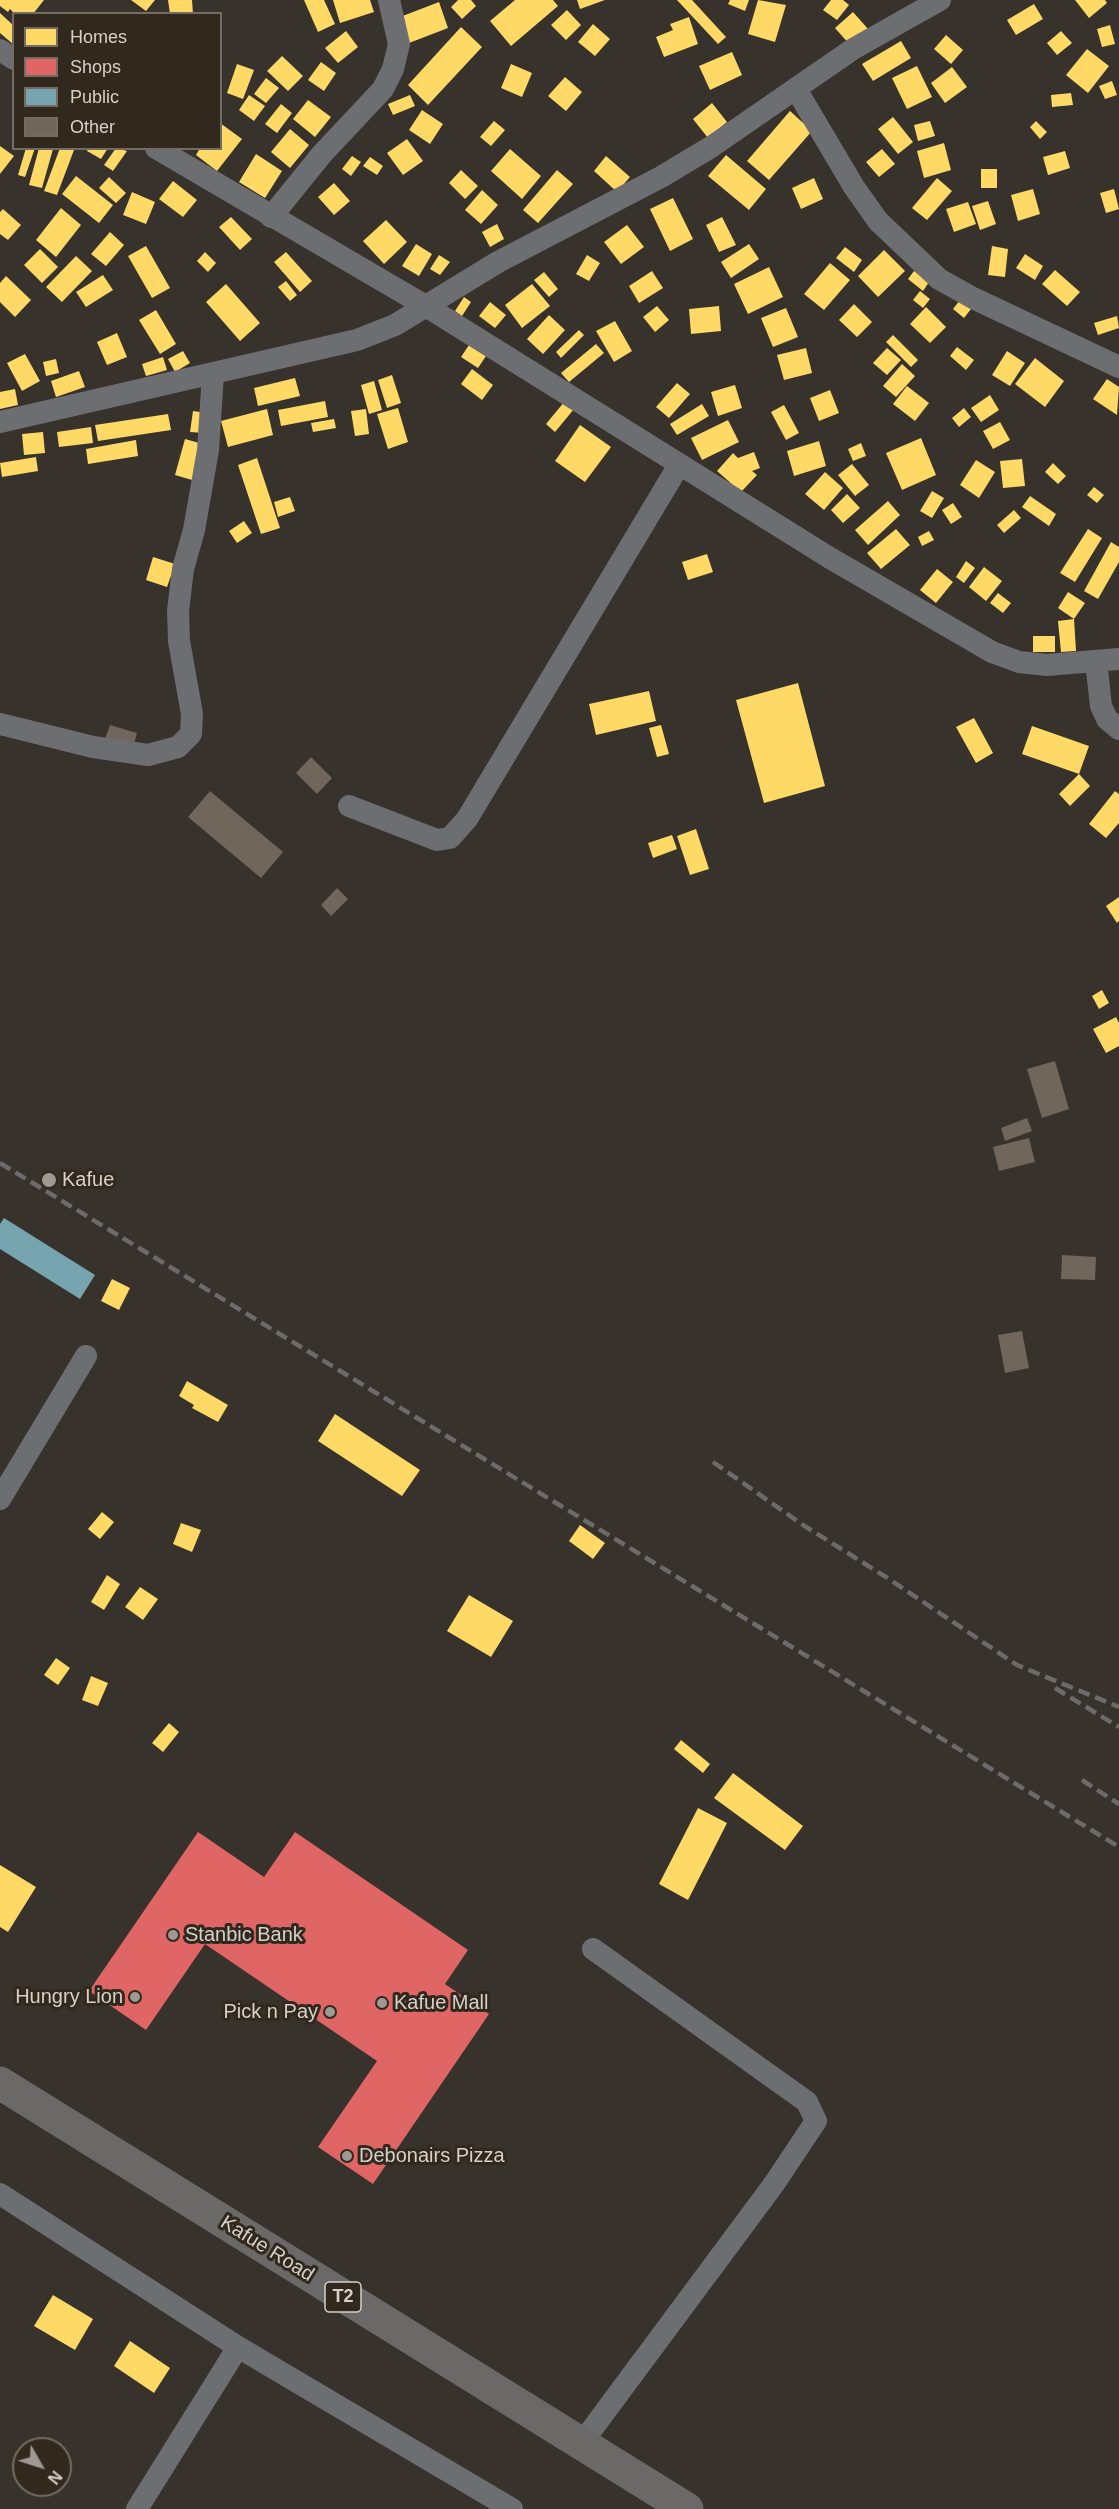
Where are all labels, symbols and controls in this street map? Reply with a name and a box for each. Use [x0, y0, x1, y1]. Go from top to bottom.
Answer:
legend [12, 12, 222, 150]
text: Homes [70, 27, 127, 47]
text: Shops [70, 57, 121, 77]
text: Public [70, 87, 119, 107]
text: Other [70, 117, 115, 137]
place label: Kafue [62, 1168, 114, 1192]
marker: Kafue [40, 1171, 58, 1189]
place label: Stanbic Bank [185, 1923, 303, 1947]
marker: Stanbic Bank [166, 1928, 180, 1942]
place label: Hungry Lion [15, 1985, 123, 2009]
marker: Hungry Lion [128, 1990, 142, 2004]
place label: Kafue Mall [394, 1991, 488, 2015]
marker: Kafue Mall [375, 1996, 389, 2010]
place label: Pick n Pay [224, 2000, 318, 2024]
marker: Pick n Pay [323, 2005, 337, 2019]
place label: Debonairs Pizza [359, 2144, 505, 2168]
marker: Debonairs Pizza [340, 2149, 354, 2163]
street label: Kafue Road [216, 2211, 318, 2287]
road number: T2 [325, 2282, 361, 2312]
north arrow [12, 2437, 72, 2497]
text: N [45, 2468, 65, 2487]

